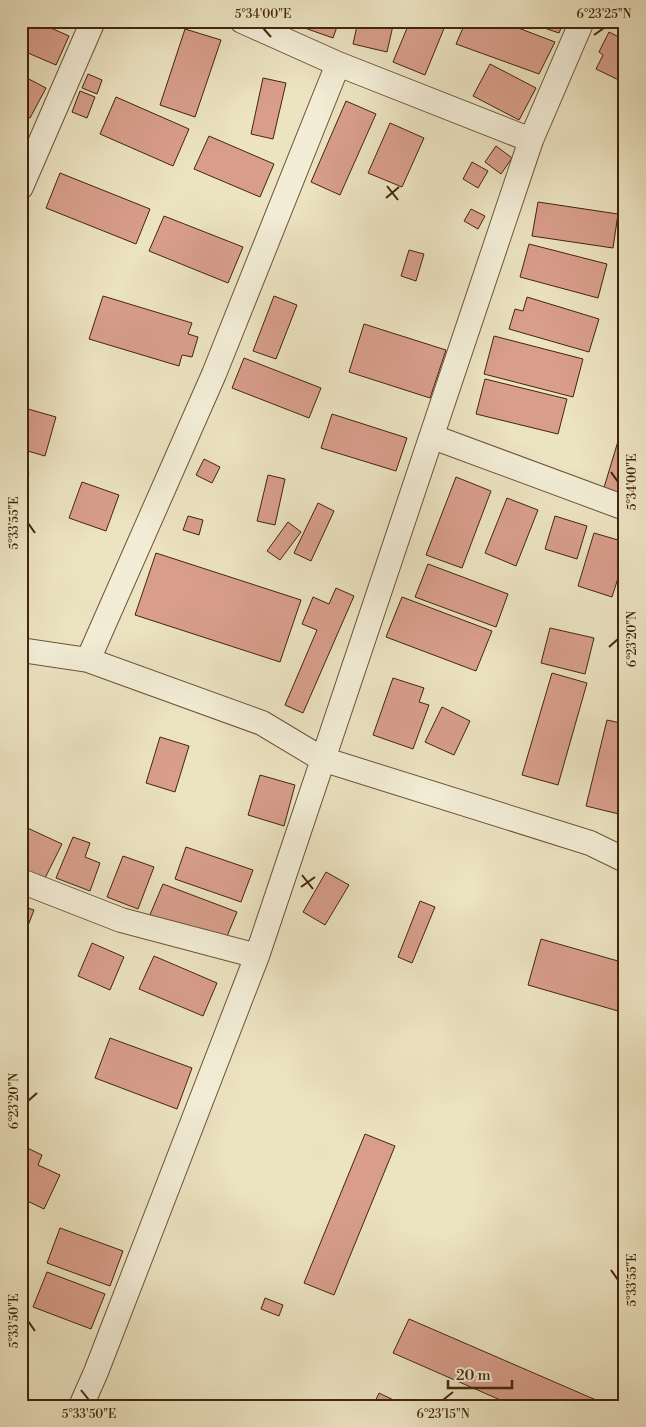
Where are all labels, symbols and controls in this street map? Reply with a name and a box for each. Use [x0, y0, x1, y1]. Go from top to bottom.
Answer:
text: 5°34'00"E [235, 7, 291, 22]
text: 6°23'25"N [577, 7, 632, 22]
text: 5°34'00"E [625, 454, 640, 510]
text: 5°33'55"E [7, 496, 22, 550]
text: 6°23'20"N [625, 611, 640, 667]
text: 6°23'20"N [7, 1073, 22, 1129]
text: 5°33'55"E [625, 1253, 640, 1307]
text: 5°33'50"E [7, 1294, 22, 1348]
scale bar [448, 1357, 512, 1389]
text: 20 m [456, 1366, 491, 1385]
text: 5°33'50"E [62, 1407, 116, 1422]
text: 6°23'15"N [416, 1407, 470, 1422]

